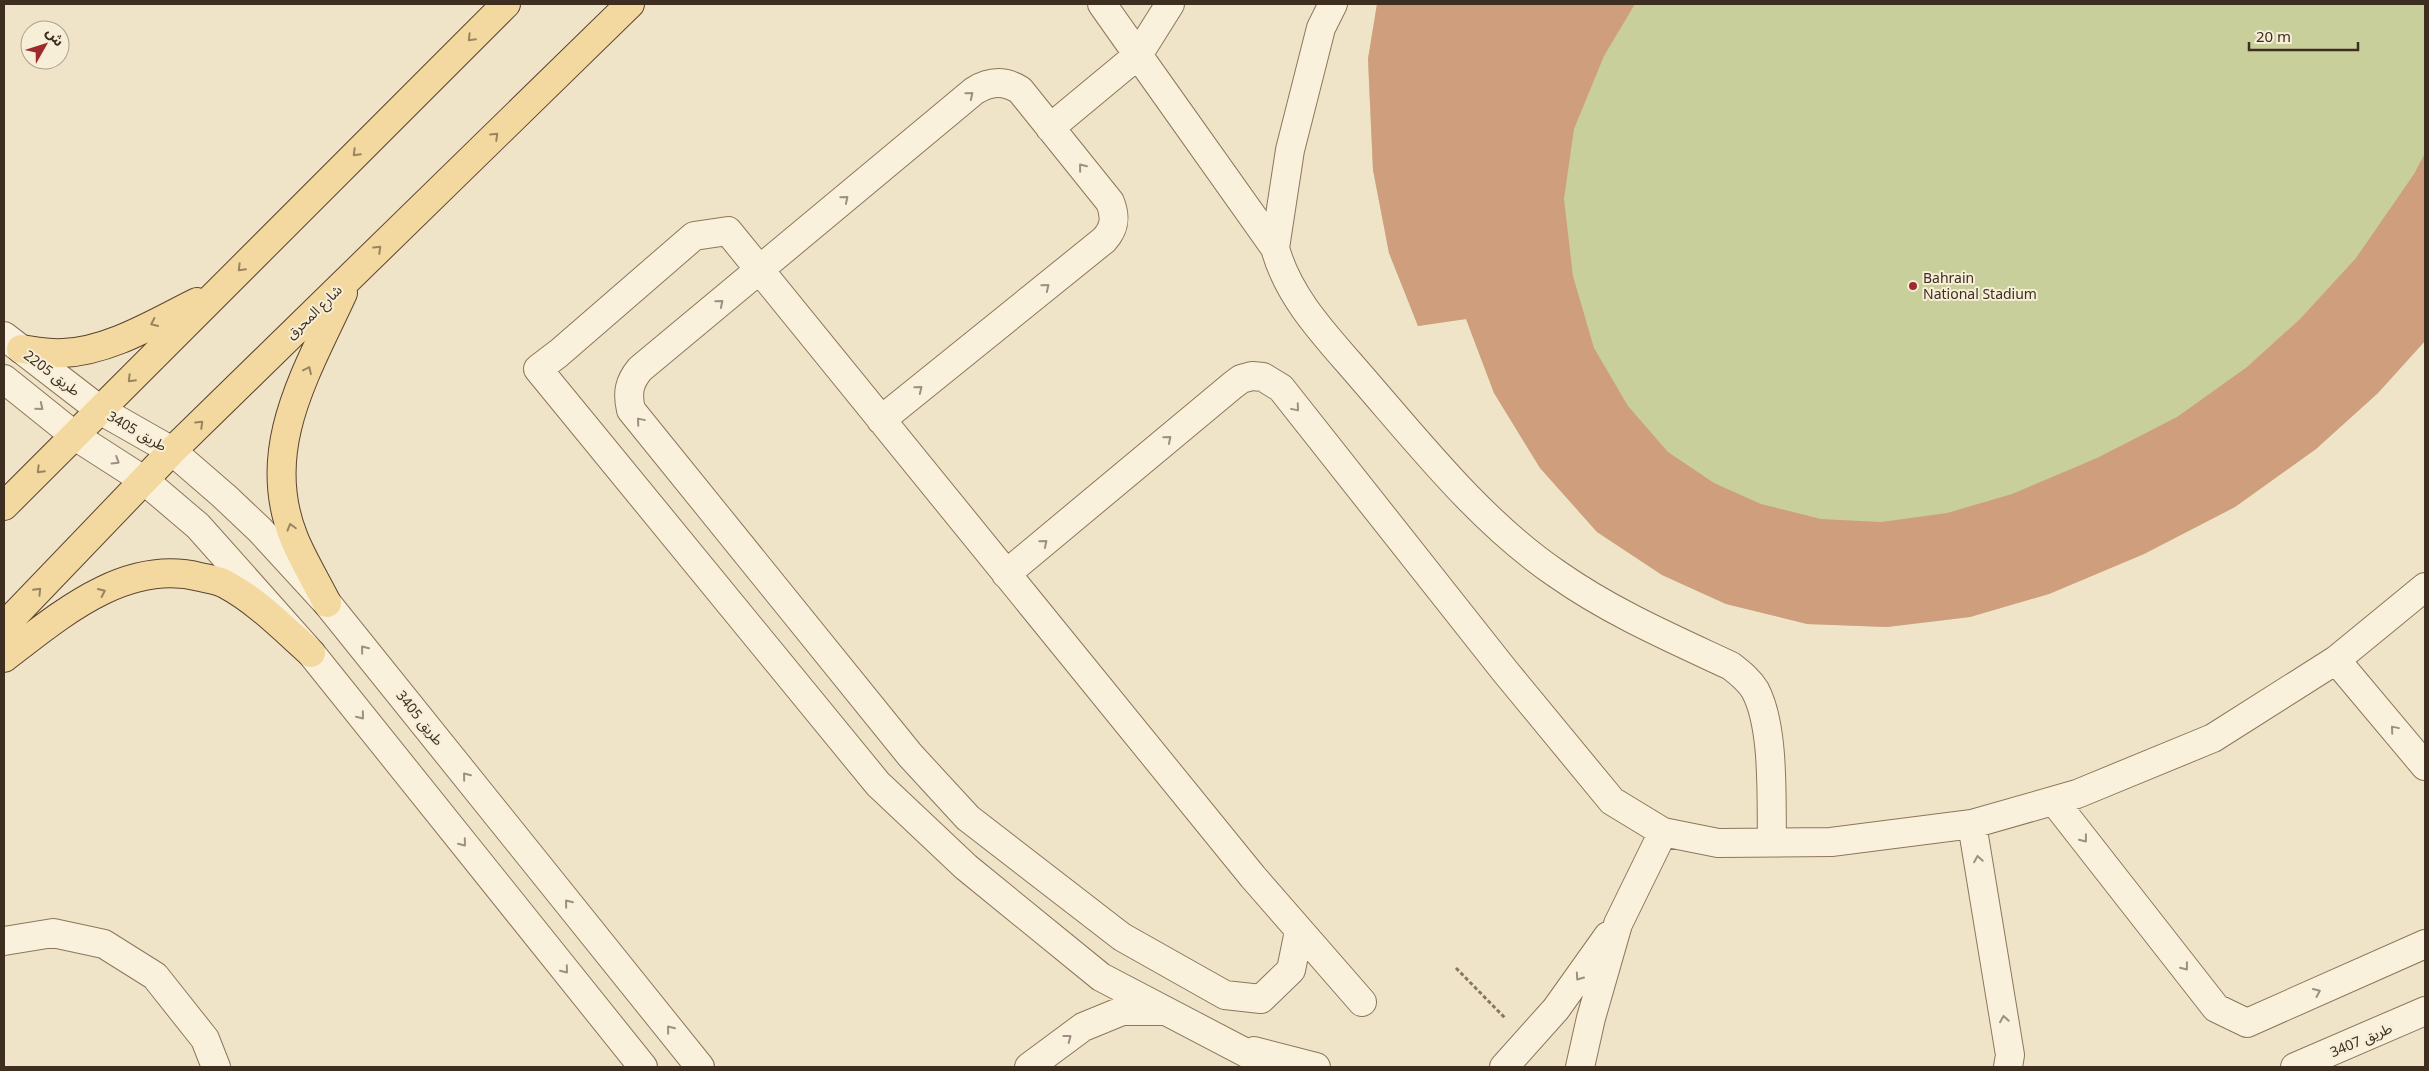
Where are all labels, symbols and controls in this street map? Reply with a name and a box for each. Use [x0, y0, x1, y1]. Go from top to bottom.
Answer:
north arrow [20, 20, 70, 70]
scale bar [2249, 20, 2358, 52]
text: ش [37, 21, 72, 54]
text: 20 m [2256, 21, 2291, 53]
one-way arrow [468, 32, 477, 41]
one-way arrow [964, 91, 973, 100]
one-way arrow [489, 133, 498, 142]
one-way arrow [353, 147, 362, 156]
one-way arrow [1079, 164, 1087, 173]
one-way arrow [839, 196, 848, 205]
one-way arrow [373, 246, 382, 255]
one-way arrow [238, 262, 247, 271]
place label: Bahrain National Stadium [1923, 264, 2037, 309]
street label: شارع المحرق [279, 277, 350, 347]
marker: Bahrain National Stadium [1907, 280, 1919, 292]
one-way arrow [1040, 285, 1049, 293]
one-way arrow [714, 300, 723, 309]
one-way arrow [150, 316, 159, 327]
street label: طريق 2205 [17, 342, 87, 405]
one-way arrow [301, 366, 312, 375]
one-way arrow [128, 373, 137, 382]
one-way arrow [913, 387, 922, 395]
one-way arrow [34, 401, 43, 410]
street label: طريق 3405 [101, 402, 172, 460]
one-way arrow [1291, 402, 1300, 411]
one-way arrow [637, 417, 646, 426]
one-way arrow [194, 421, 203, 430]
one-way arrow [1163, 435, 1172, 444]
one-way arrow [111, 455, 120, 464]
one-way arrow [37, 464, 46, 473]
one-way arrow [286, 523, 296, 532]
one-way arrow [1038, 539, 1047, 548]
one-way arrow [32, 588, 41, 597]
one-way arrow [97, 588, 106, 598]
one-way arrow [361, 646, 370, 655]
street label: طريق 3405 [388, 684, 452, 753]
one-way arrow [356, 710, 364, 719]
one-way arrow [2391, 726, 2400, 735]
one-way arrow [464, 773, 472, 782]
one-way arrow [2079, 834, 2088, 843]
one-way arrow [457, 837, 465, 846]
one-way arrow [1973, 854, 1984, 862]
one-way arrow [565, 899, 574, 908]
one-way arrow [2179, 961, 2187, 970]
one-way arrow [559, 964, 568, 973]
one-way arrow [1576, 971, 1585, 980]
one-way arrow [2312, 987, 2321, 998]
street label: طريق 3407 [2325, 1014, 2397, 1067]
one-way arrow [1999, 1015, 2010, 1023]
one-way arrow [667, 1026, 675, 1035]
one-way arrow [1062, 1035, 1072, 1044]

